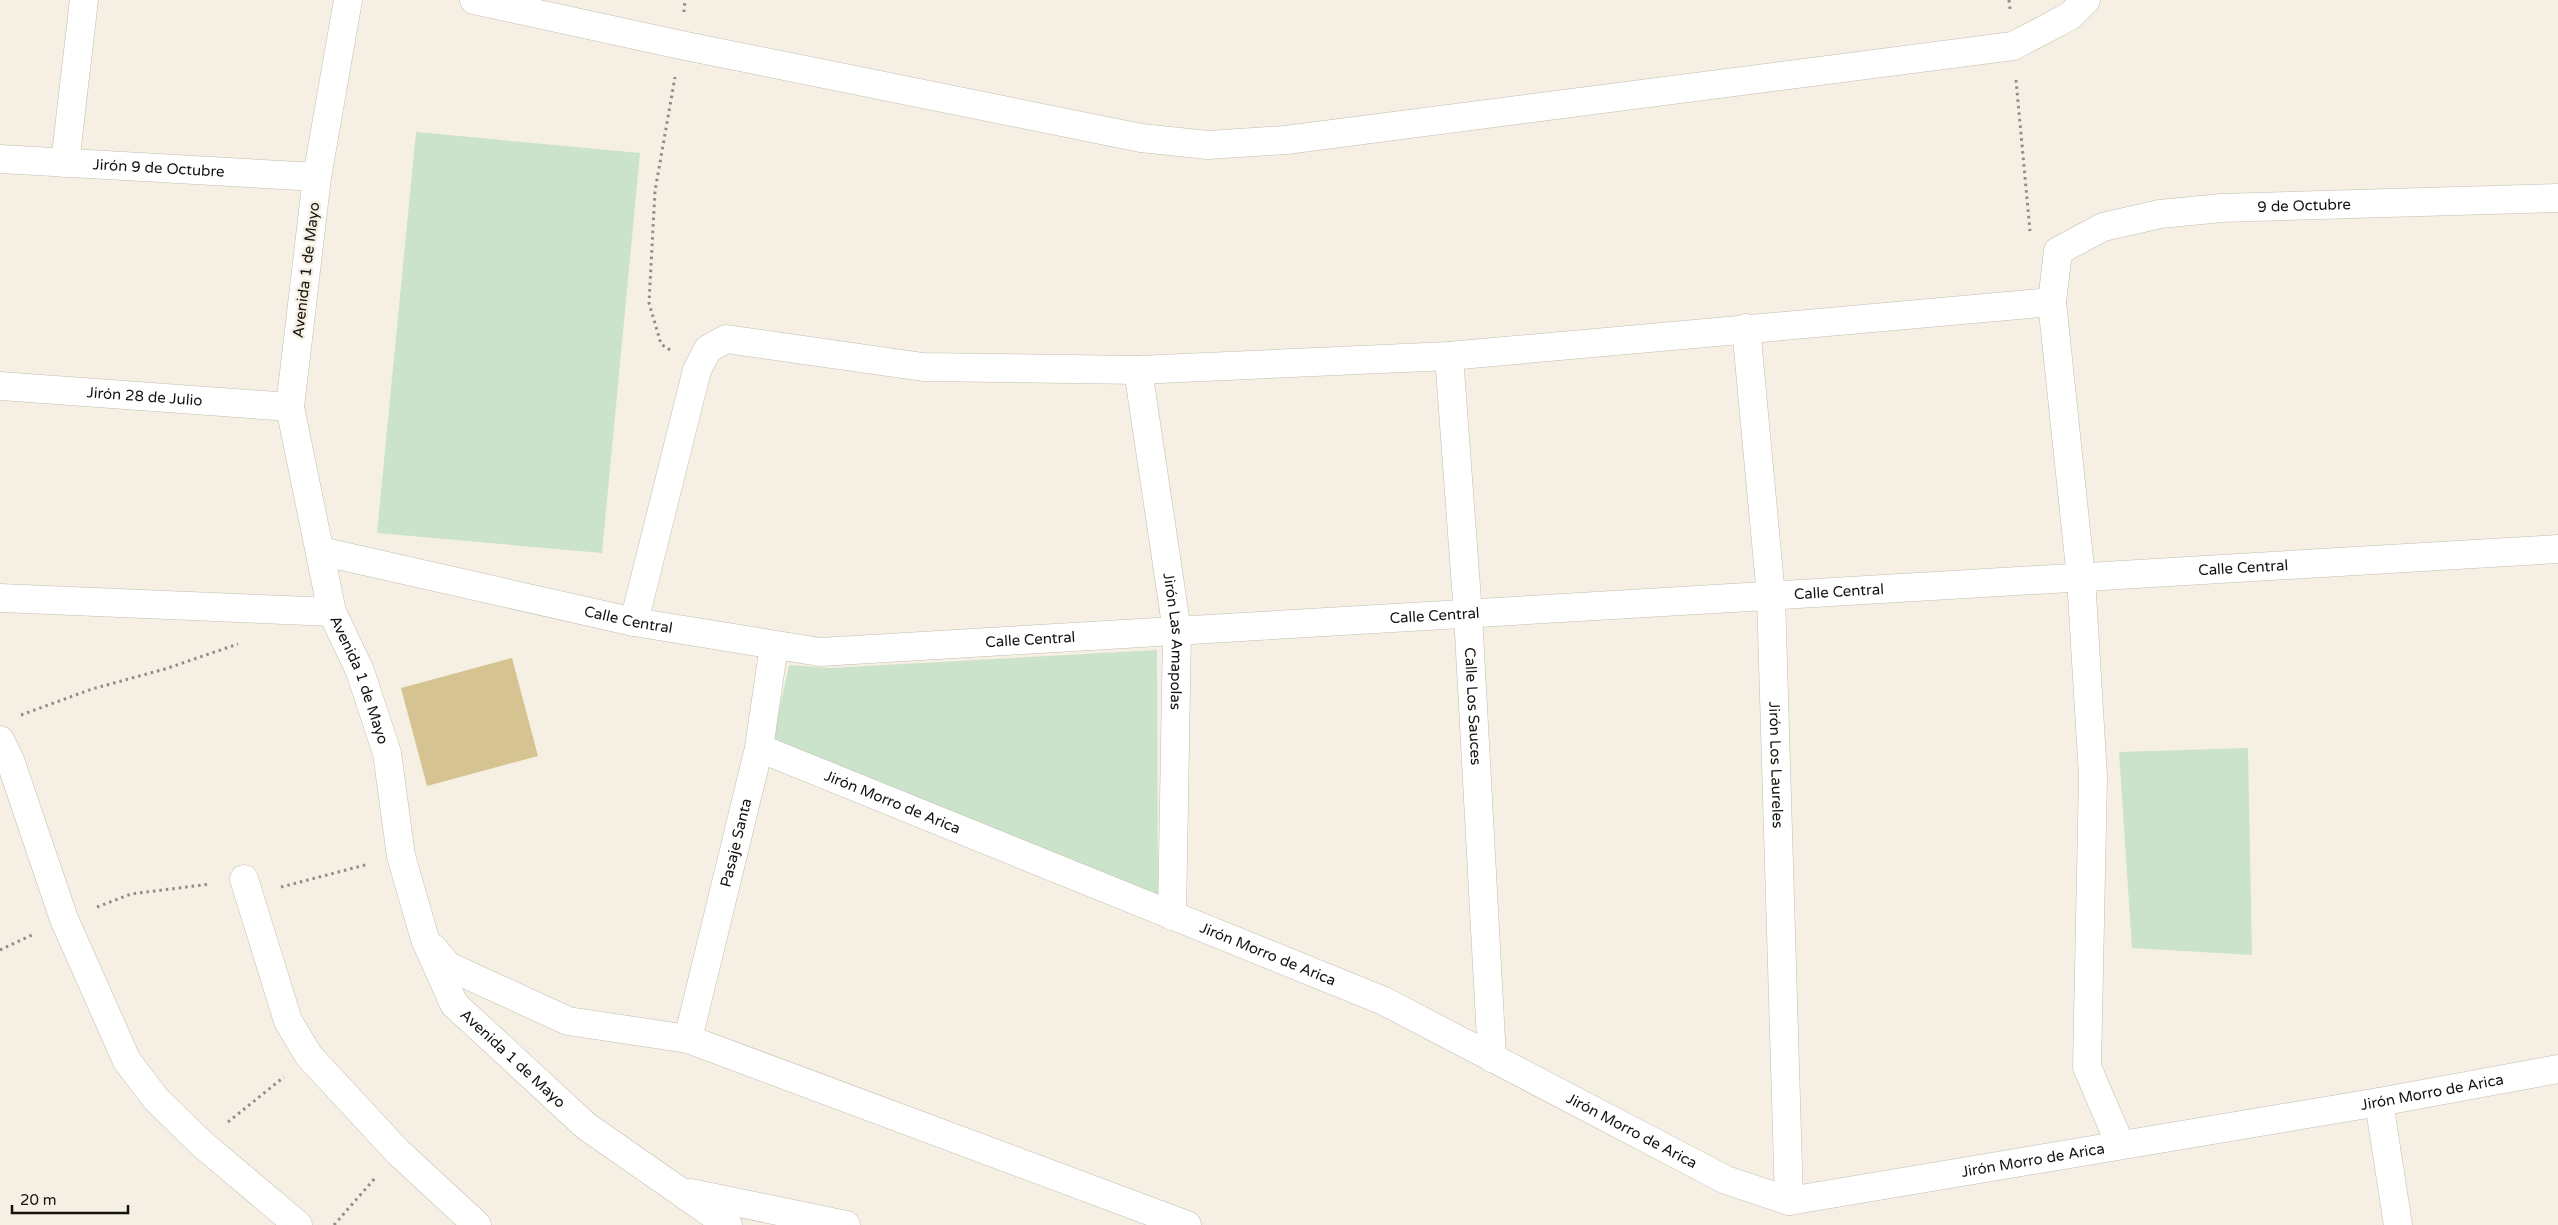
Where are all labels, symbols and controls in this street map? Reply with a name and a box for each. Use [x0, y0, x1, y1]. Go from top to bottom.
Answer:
street label: Jirón 9 de Octubre [92, 155, 225, 181]
street label: 9 de Octubre [2257, 195, 2351, 216]
street label: Avenida 1 de Mayo [289, 201, 323, 339]
street label: Jirón 28 de Julio [86, 383, 203, 410]
street label: Calle Central [2198, 556, 2289, 579]
street label: Jirón Las Amapolas [1159, 571, 1186, 710]
street label: Calle Central [1793, 580, 1884, 603]
street label: Calle Central [582, 602, 674, 637]
street label: Calle Central [1389, 604, 1480, 627]
street label: Avenida 1 de Mayo [326, 613, 392, 747]
street label: Calle Central [985, 628, 1076, 651]
street label: Calle Los Sauces [1461, 647, 1485, 766]
street label: Jirón Los Laureles [1765, 701, 1787, 828]
street label: Jirón Morro de Arica [822, 766, 963, 838]
street label: Pasaje Santa [716, 797, 755, 889]
street label: Jirón Morro de Arica [1197, 918, 1339, 990]
street label: Avenida 1 de Mayo [457, 1005, 569, 1112]
street label: Jirón Morro de Arica [2359, 1070, 2505, 1114]
street label: Jirón Morro de Arica [1563, 1089, 1700, 1172]
street label: Jirón Morro de Arica [1960, 1139, 2106, 1181]
scale bar [12, 1182, 129, 1214]
text: 20 m [20, 1191, 57, 1209]

